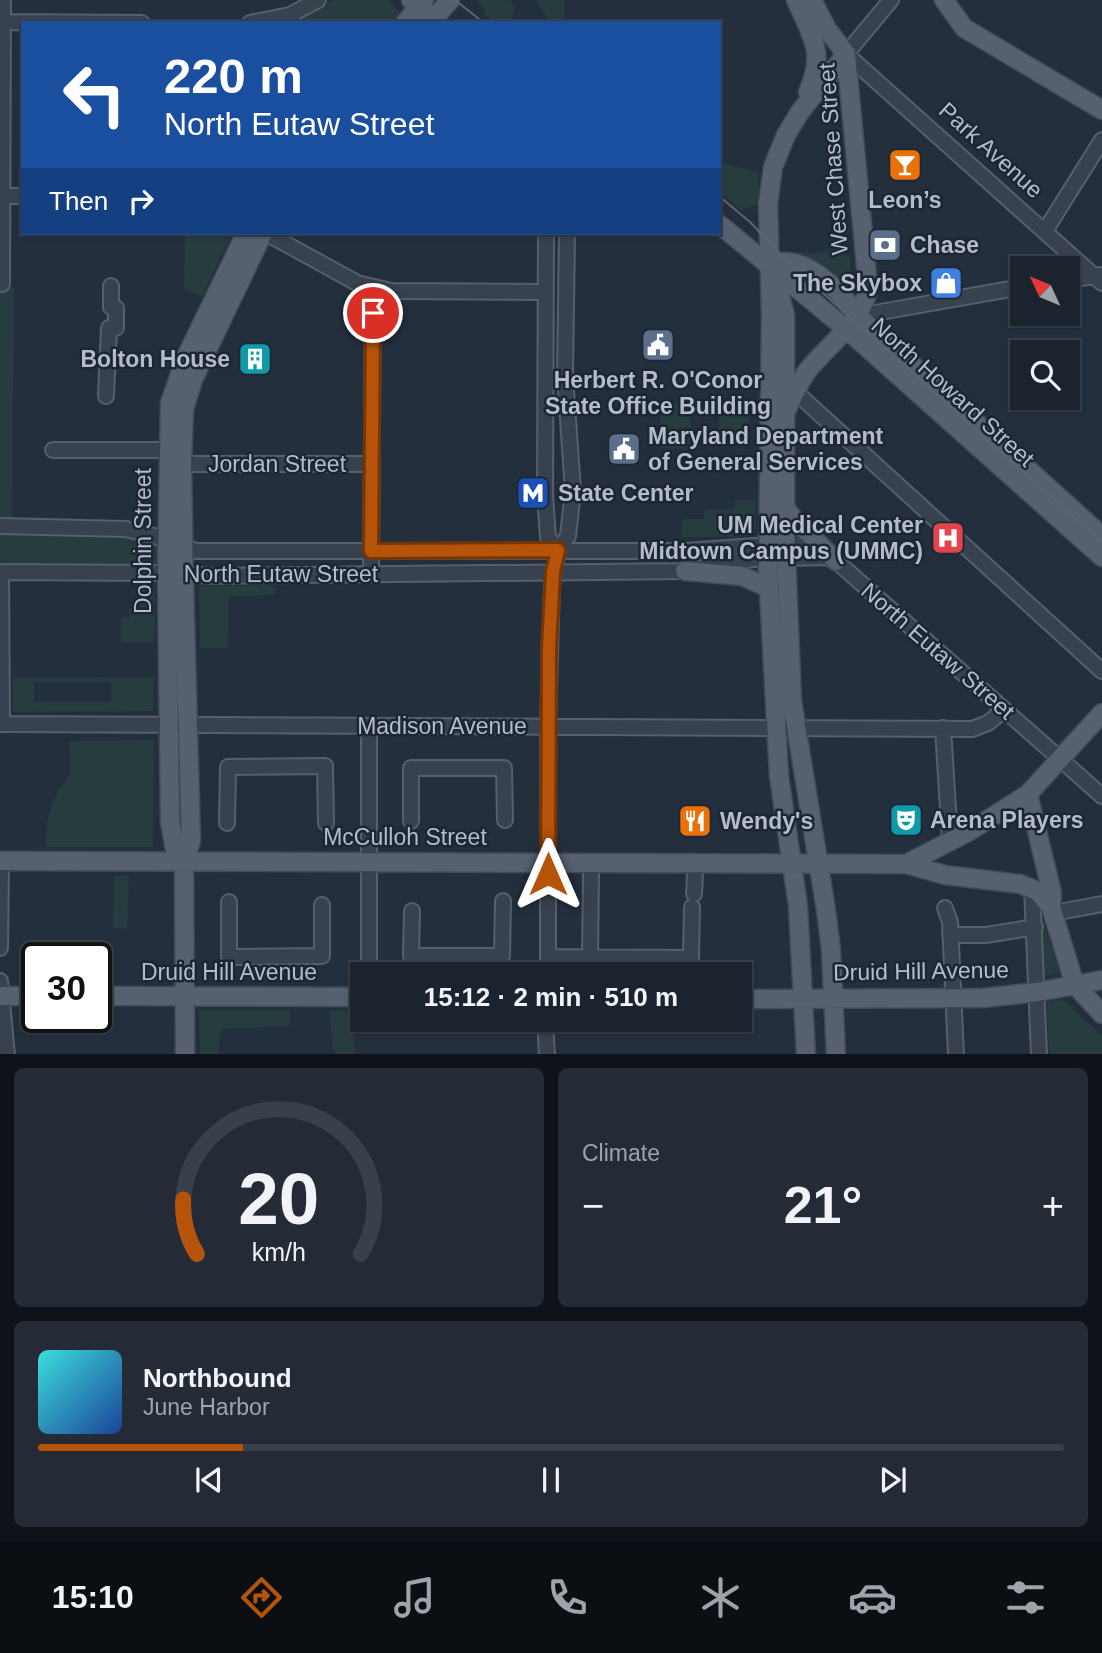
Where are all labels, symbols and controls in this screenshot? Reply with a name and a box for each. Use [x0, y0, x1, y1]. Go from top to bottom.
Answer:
icon: left [49, 49, 140, 140]
text: 220 m [164, 49, 303, 103]
street label: West Chase Street [813, 61, 853, 256]
street label: Park Avenue [934, 97, 1048, 203]
text: North Eutaw Street [164, 106, 434, 142]
bar icon: Leon’s [886, 146, 924, 184]
icon: right [122, 182, 160, 220]
text: Then [49, 186, 108, 216]
place label: Leon’s [868, 187, 942, 213]
bank icon: Chase [866, 226, 904, 264]
place label: Chase [910, 232, 979, 258]
north arrow [1010, 256, 1080, 326]
map controls [1010, 256, 1080, 410]
shop icon: The Skybox [927, 264, 965, 302]
place label: The Skybox [793, 270, 922, 296]
pin [343, 283, 403, 343]
icon: arrive [354, 294, 392, 332]
street label: North Howard Street [866, 312, 1040, 472]
public building icon: Herbert R. O'Conor State Office Building [639, 326, 677, 364]
building icon: Bolton House [236, 340, 274, 378]
button: search [1010, 340, 1080, 410]
place label: Bolton House [81, 346, 230, 372]
place label: Herbert R. O'Conor State Office Building [545, 367, 771, 419]
place label: Maryland Department of General Services [648, 423, 884, 475]
public building icon: Maryland Department of General Services [605, 430, 643, 468]
street label: Jordan Street [208, 451, 347, 477]
street label: Dolphin Street [130, 468, 156, 614]
metro station icon: State Center [514, 474, 552, 512]
place label: State Center [558, 480, 694, 506]
place label: UM Medical Center Midtown Campus (UMMC) [639, 512, 923, 564]
hospital icon: UM Medical Center Midtown Campus (UMMC) [929, 519, 967, 557]
street label: North Eutaw Street [184, 561, 379, 587]
street label: North Eutaw Street [856, 577, 1020, 725]
street label: Madison Avenue [357, 713, 527, 739]
theatre icon: Arena Players [887, 801, 925, 839]
restaurant icon: Wendy's [676, 802, 714, 840]
place label: Arena Players [930, 807, 1083, 833]
place label: Wendy's [720, 808, 813, 834]
street label: McCulloh Street [323, 824, 487, 850]
position arrow [511, 837, 585, 911]
speed limit sign: 30 [21, 942, 112, 1033]
street label: Druid Hill Avenue [833, 956, 1009, 986]
street label: Druid Hill Avenue [141, 959, 317, 985]
text: 15:12 · 2 min · 510 m [424, 982, 678, 1012]
text: Climate [582, 1140, 660, 1166]
text: 20 [239, 1158, 319, 1239]
text: 21° [784, 1176, 862, 1234]
text: − [582, 1185, 604, 1227]
text: + [1042, 1185, 1064, 1227]
text: km/h [252, 1237, 306, 1265]
text: Northbound [143, 1363, 292, 1393]
text: June Harbor [143, 1394, 270, 1420]
icon: previous [190, 1461, 228, 1499]
icon: pause [532, 1461, 570, 1499]
icon: next [874, 1461, 912, 1499]
icon: directions [237, 1573, 286, 1622]
icon: music [390, 1573, 439, 1622]
icon: phone [543, 1573, 592, 1622]
icon: climate [696, 1573, 745, 1622]
icon: car [848, 1573, 897, 1622]
icon: filters [1001, 1573, 1050, 1622]
text: 15:10 [52, 1579, 134, 1615]

